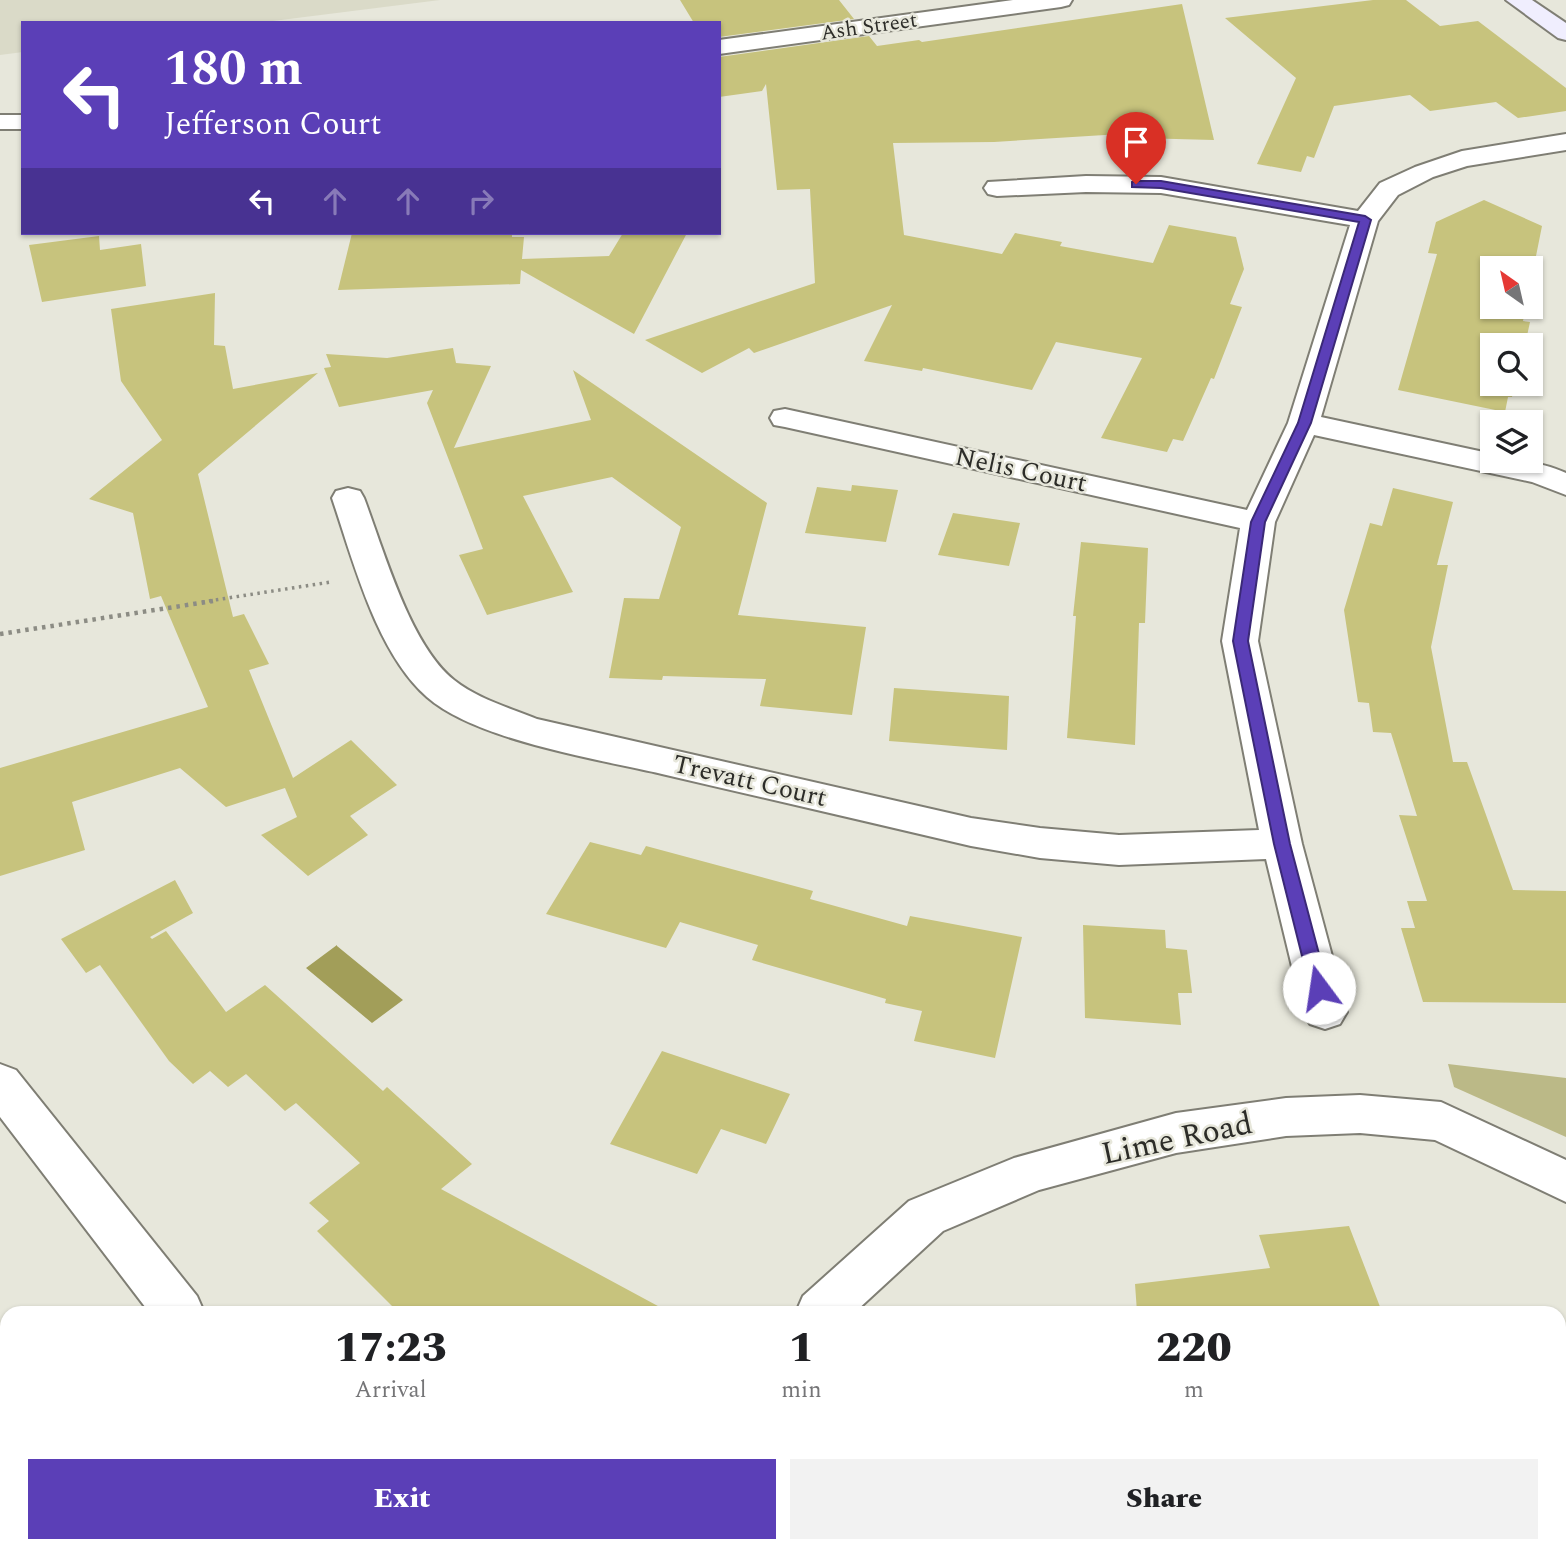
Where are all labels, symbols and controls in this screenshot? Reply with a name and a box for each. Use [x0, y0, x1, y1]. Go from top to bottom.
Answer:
street label: Ash Street [819, 4, 919, 50]
text: 180 m [164, 32, 303, 107]
icon: left [49, 49, 140, 140]
text: Jefferson Court [164, 100, 382, 149]
pin [1106, 112, 1166, 184]
icon: arrive [1117, 123, 1155, 161]
icon: left [243, 182, 281, 220]
icon: ahead [316, 182, 354, 220]
icon: ahead [389, 182, 427, 220]
icon: right [462, 182, 500, 220]
north arrow [1480, 256, 1544, 318]
map controls [1480, 256, 1543, 473]
button: search [1480, 333, 1543, 396]
button: layers [1480, 410, 1543, 473]
street label: Nelis Court [951, 437, 1091, 503]
street label: Trevatt Court [669, 744, 831, 818]
position arrow [1282, 951, 1356, 1025]
street label: Lime Road [1097, 1099, 1257, 1179]
text: 17:23 [334, 1317, 447, 1380]
text: 1 [789, 1317, 814, 1380]
text: 220 [1156, 1317, 1232, 1380]
text: Arrival [355, 1373, 427, 1408]
text: min [781, 1373, 822, 1408]
text: m [1184, 1373, 1204, 1408]
button: Exit [28, 1459, 776, 1539]
button: Share [790, 1459, 1538, 1539]

